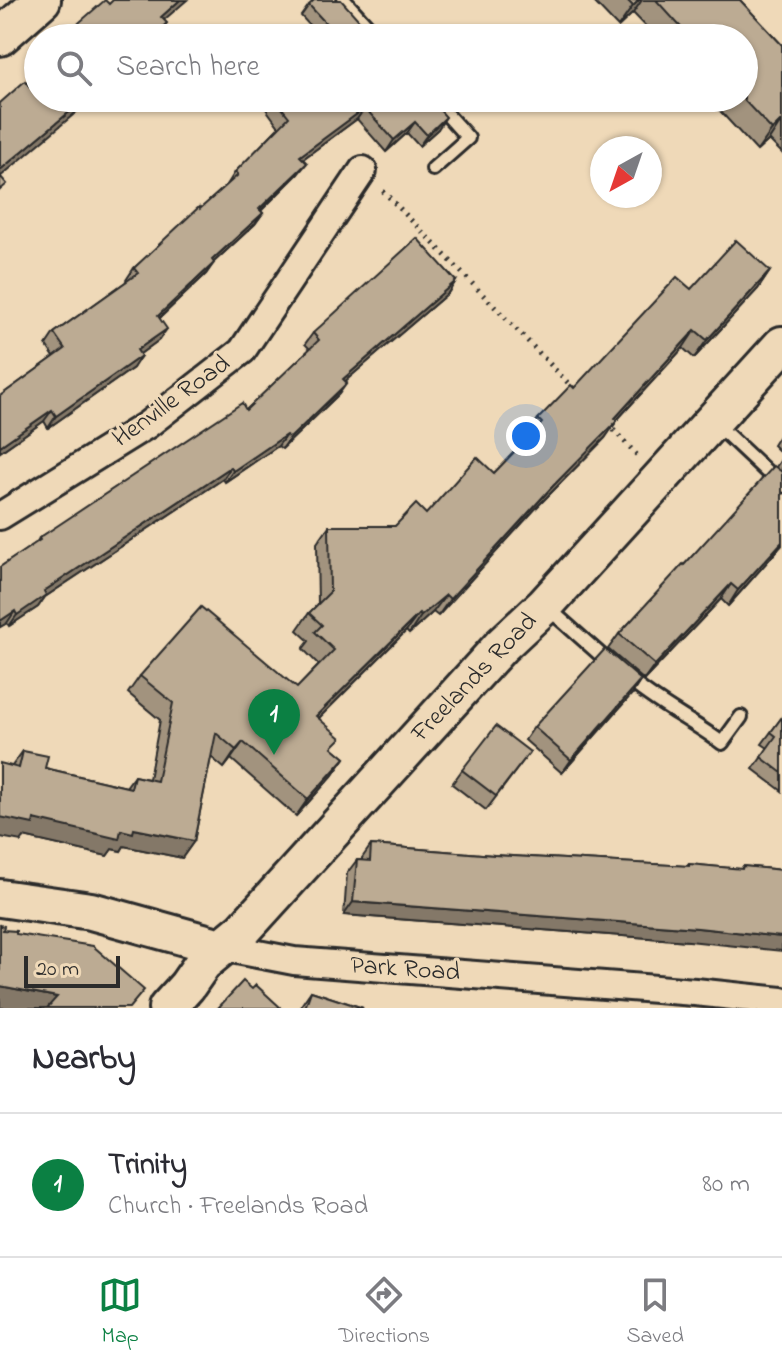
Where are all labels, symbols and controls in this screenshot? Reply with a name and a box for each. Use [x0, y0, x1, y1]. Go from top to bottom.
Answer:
search box [24, 24, 758, 112]
icon: search [52, 46, 96, 90]
text: Search here [116, 46, 260, 90]
north arrow [590, 136, 662, 208]
street label: Henville Road [105, 346, 239, 458]
your location [506, 416, 546, 456]
street label: Freelands Road [402, 604, 547, 752]
pin: 1 [248, 689, 300, 755]
street label: Park Road [349, 947, 462, 993]
scale bar [24, 952, 120, 988]
text: 20 m [36, 954, 79, 986]
text: Nearby [32, 1035, 136, 1085]
text: Trinity [108, 1144, 187, 1188]
text: 1 [54, 1166, 62, 1204]
text: 80 m [702, 1166, 750, 1204]
text: Church · Freelands Road [108, 1188, 368, 1226]
tab: Map [98, 1273, 142, 1353]
tab: Directions [339, 1273, 430, 1353]
tab: Saved [626, 1273, 684, 1353]

